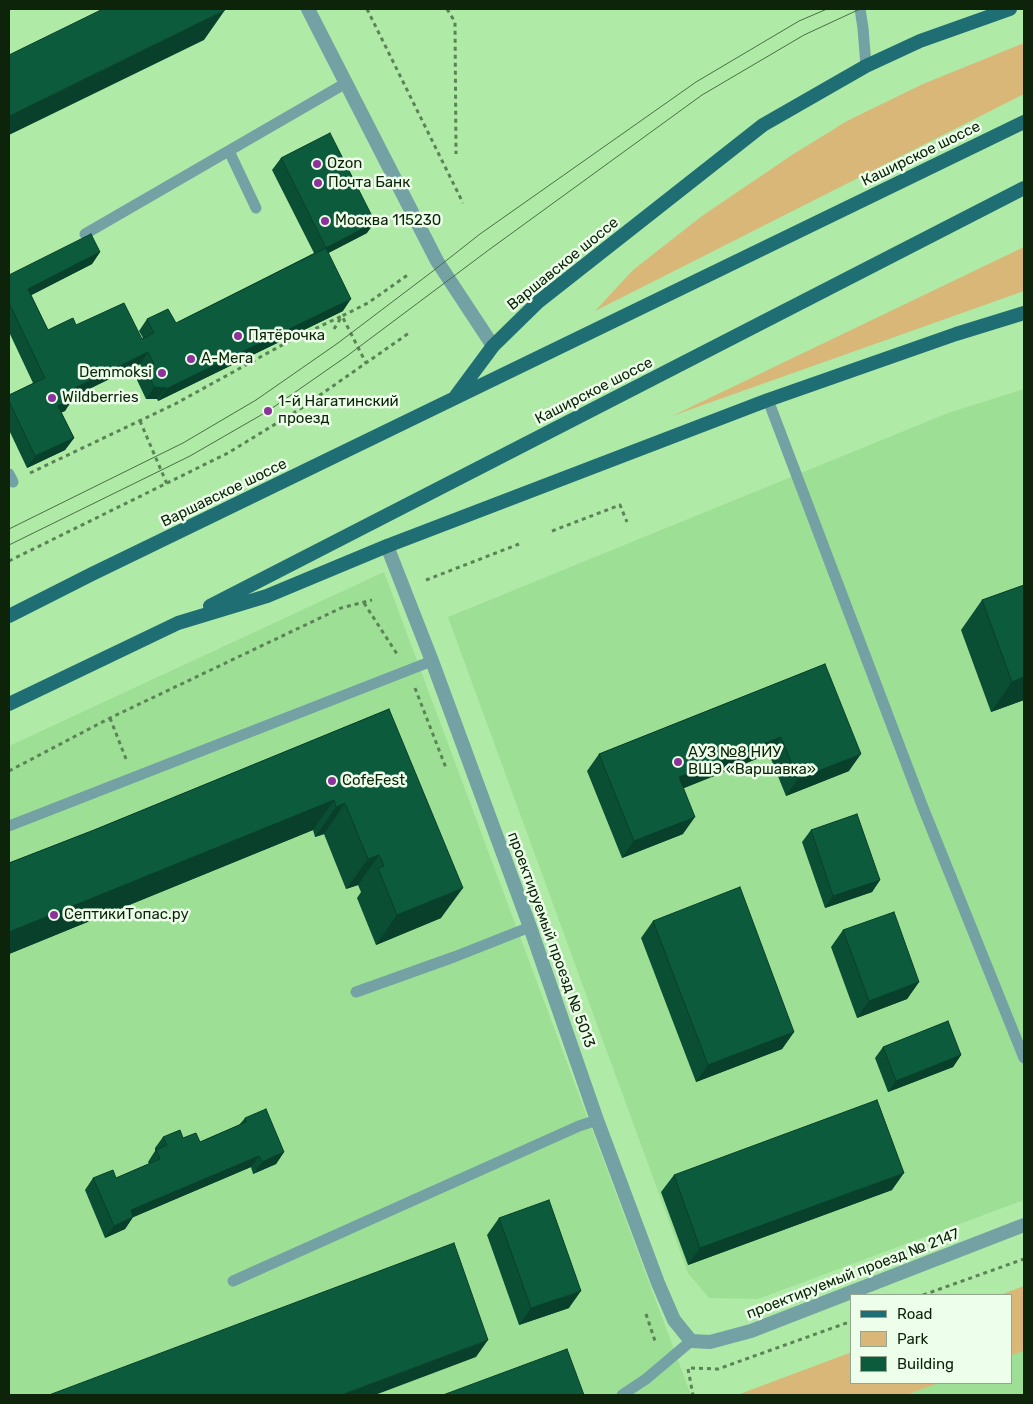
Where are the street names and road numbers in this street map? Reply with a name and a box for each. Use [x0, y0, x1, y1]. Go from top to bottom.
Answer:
street label: Каширское шоссе [859, 117, 983, 191]
street label: Варшавское шоссе [504, 214, 622, 314]
street label: Каширское шоссе [532, 354, 656, 428]
street label: Варшавское шоссе [158, 455, 290, 531]
street label: проектируемый проезд № 5013 [503, 830, 599, 1050]
street label: проектируемый проезд № 2147 [744, 1225, 962, 1323]

